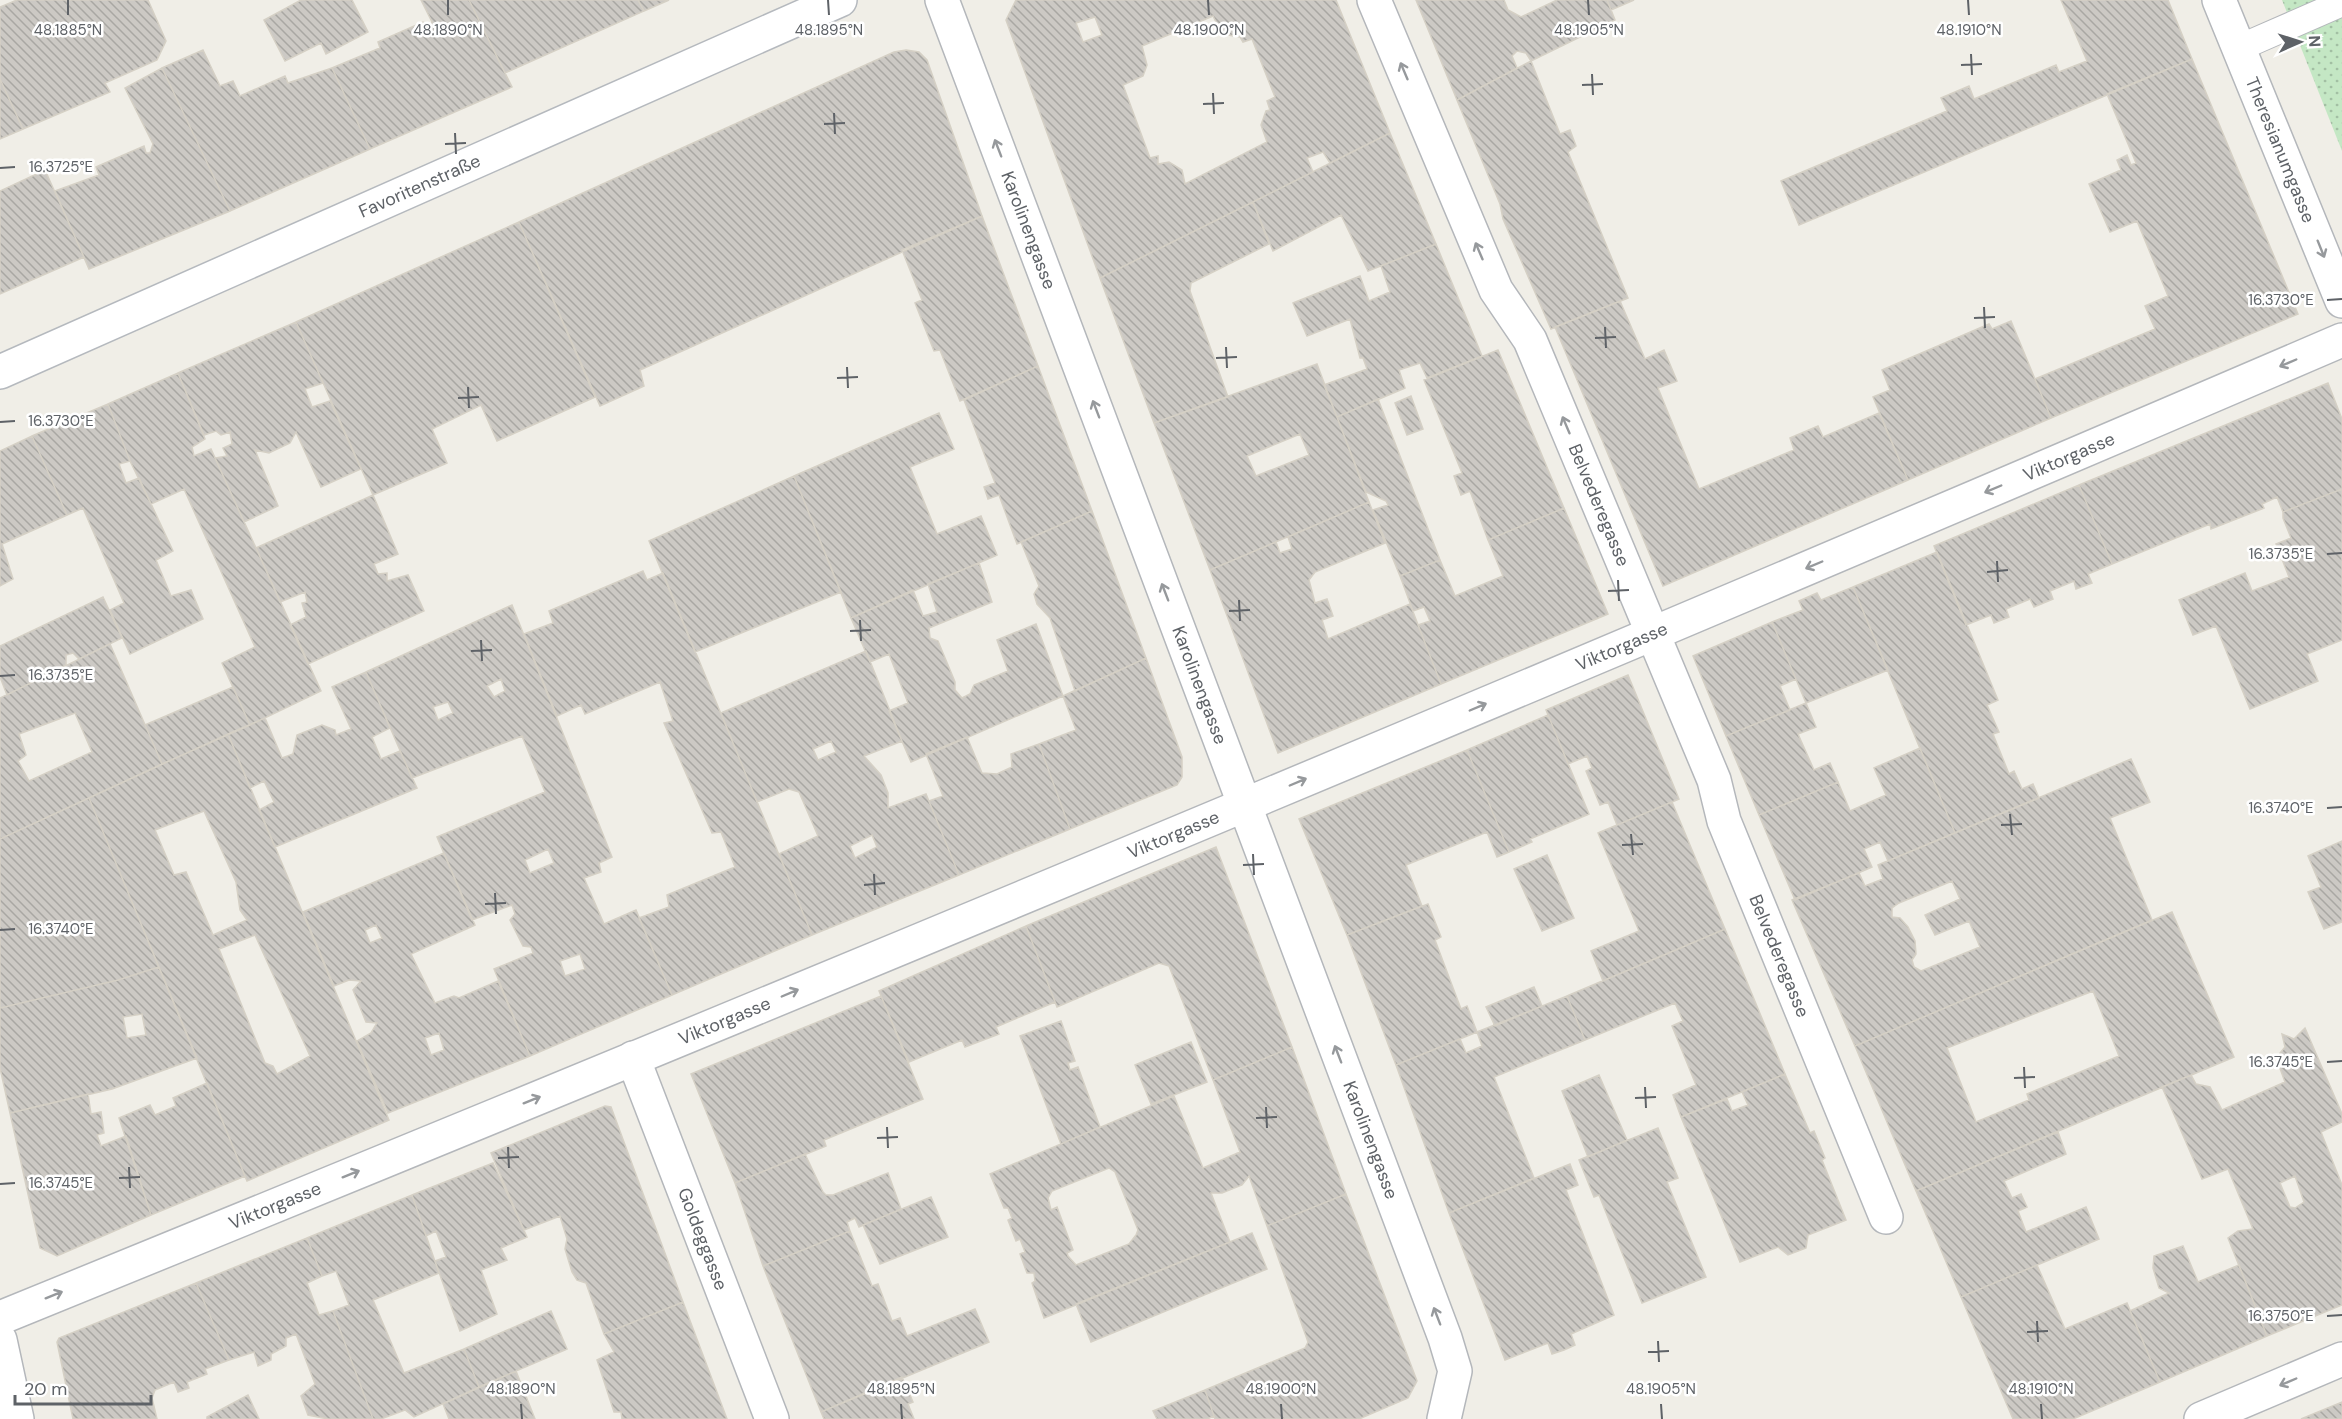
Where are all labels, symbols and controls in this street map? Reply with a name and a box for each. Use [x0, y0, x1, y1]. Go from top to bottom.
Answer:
north arrow [2270, 12, 2330, 72]
text: 48.1885°N [34, 20, 102, 40]
text: 48.1890°N [413, 20, 483, 40]
text: 48.1895°N [795, 20, 863, 40]
text: 48.1900°N [1174, 20, 1244, 40]
text: 48.1905°N [1554, 20, 1624, 40]
text: 48.1910°N [1936, 20, 2002, 40]
text: N [2304, 35, 2325, 48]
one-way arrow [1398, 62, 1409, 81]
street label: Theresianumgasse [2240, 74, 2321, 226]
one-way arrow [991, 140, 1002, 158]
street label: Favoritenstraße [355, 149, 484, 224]
text: 16.3725°E [29, 157, 93, 177]
street label: Karolinengasse [995, 168, 1062, 293]
one-way arrow [2316, 239, 2327, 257]
one-way arrow [1473, 242, 1484, 260]
text: 16.3730°E [2248, 290, 2314, 310]
one-way arrow [2280, 357, 2298, 369]
one-way arrow [1090, 401, 1101, 419]
text: 16.3730°E [28, 411, 94, 431]
one-way arrow [1560, 416, 1571, 435]
street label: Viktorgasse [2019, 427, 2119, 487]
street label: Belvederegasse [1563, 440, 1635, 570]
one-way arrow [1984, 484, 2003, 495]
text: 16.3735°E [2249, 544, 2313, 564]
one-way arrow [1805, 560, 1823, 571]
one-way arrow [1158, 583, 1169, 602]
street label: Viktorgasse [1572, 617, 1671, 677]
street label: Karolinengasse [1166, 623, 1233, 748]
text: 16.3735°E [29, 665, 93, 685]
one-way arrow [1468, 701, 1487, 712]
one-way arrow [1288, 776, 1307, 787]
text: 16.3740°E [2248, 798, 2314, 818]
street label: Viktorgasse [1124, 805, 1223, 865]
street label: Belvederegasse [1743, 891, 1815, 1021]
text: 16.3740°E [28, 919, 94, 939]
one-way arrow [780, 987, 798, 998]
street label: Viktorgasse [675, 991, 774, 1051]
one-way arrow [1332, 1046, 1343, 1064]
text: 16.3745°E [2249, 1052, 2313, 1072]
street label: Karolinengasse [1337, 1078, 1404, 1203]
one-way arrow [522, 1094, 540, 1105]
one-way arrow [341, 1168, 360, 1179]
text: 16.3745°E [29, 1173, 93, 1193]
street label: Viktorgasse [225, 1176, 325, 1235]
street label: Goldeggasse [672, 1184, 733, 1294]
one-way arrow [44, 1289, 63, 1300]
text: 16.3750°E [2248, 1306, 2314, 1326]
one-way arrow [1430, 1307, 1441, 1325]
scale bar [15, 1368, 152, 1406]
text: 20 m [24, 1377, 67, 1401]
one-way arrow [2279, 1377, 2298, 1388]
text: 48.1890°N [486, 1379, 556, 1399]
text: 48.1895°N [867, 1379, 935, 1399]
text: 48.1900°N [1246, 1379, 1316, 1399]
text: 48.1905°N [1626, 1379, 1696, 1399]
text: 48.1910°N [2008, 1379, 2074, 1399]

